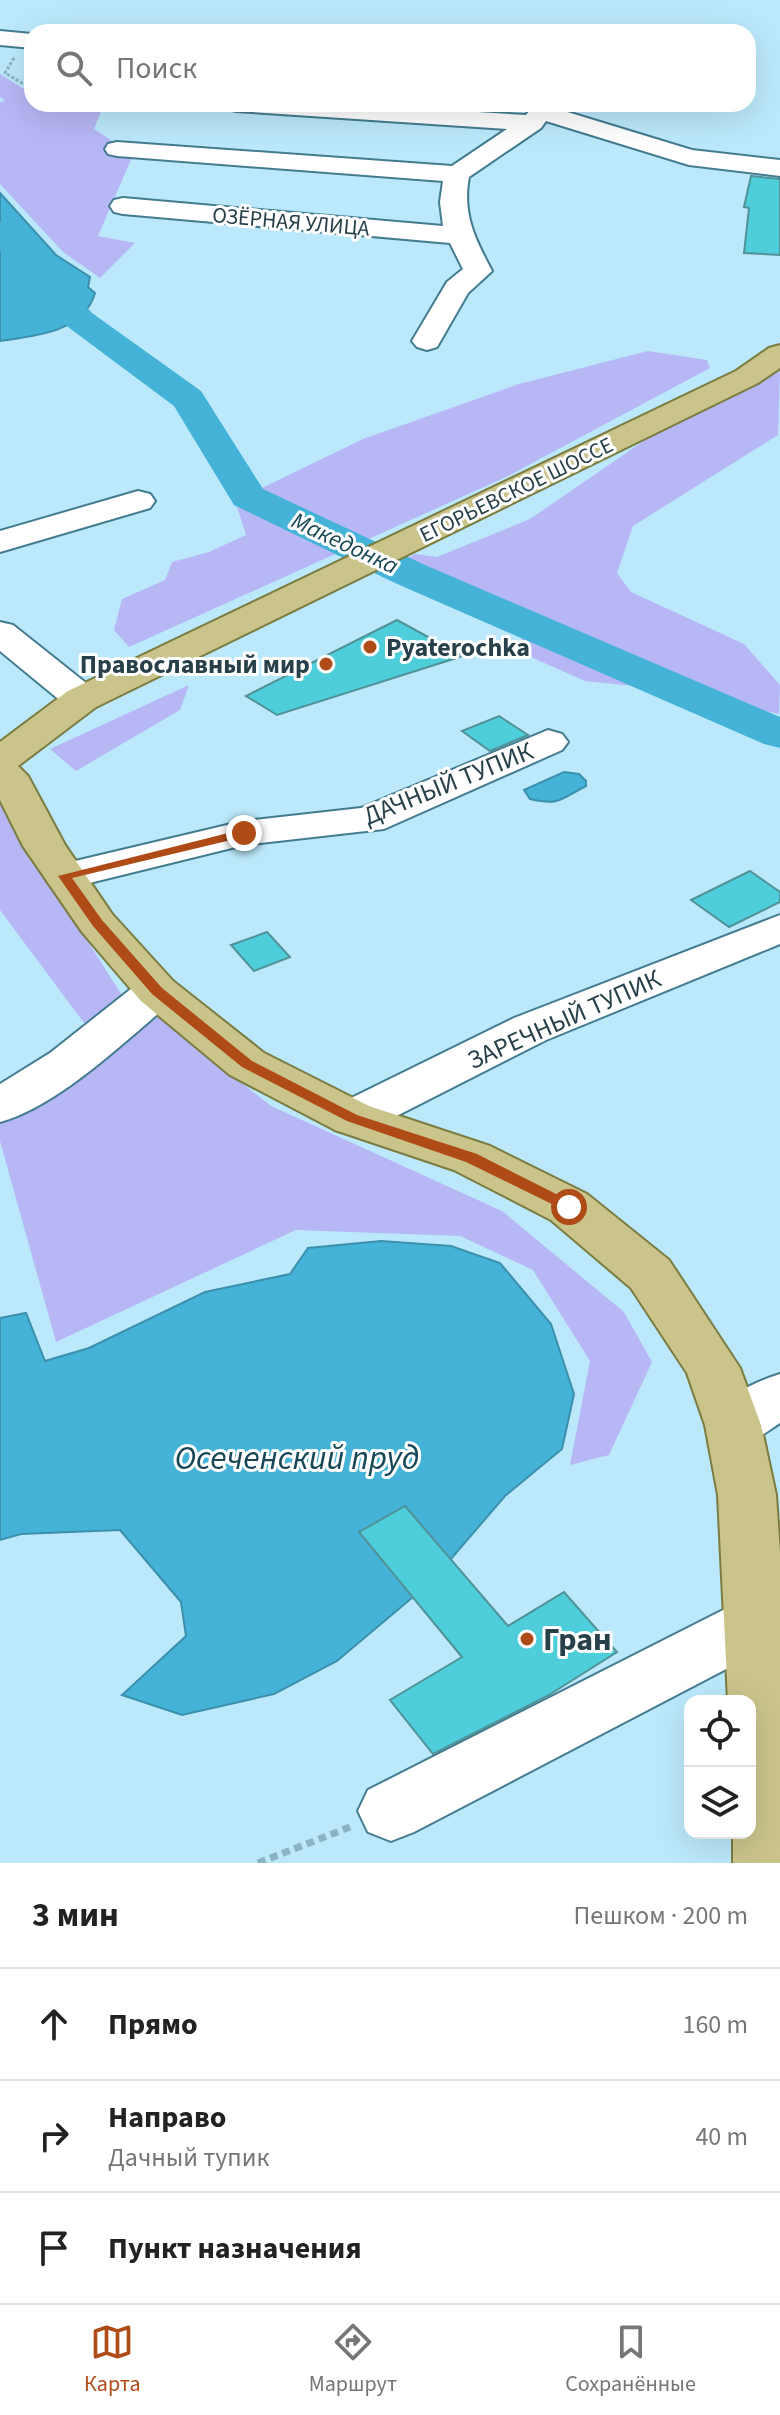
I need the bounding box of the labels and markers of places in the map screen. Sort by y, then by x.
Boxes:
place label: Pyaterochka [386,629,530,666]
marker: Pyaterochka [361,638,379,656]
place label: Православный мир [80,646,310,683]
marker: Православный мир [317,655,335,673]
place label: Гран [543,1617,612,1663]
marker: Гран [518,1630,536,1648]

